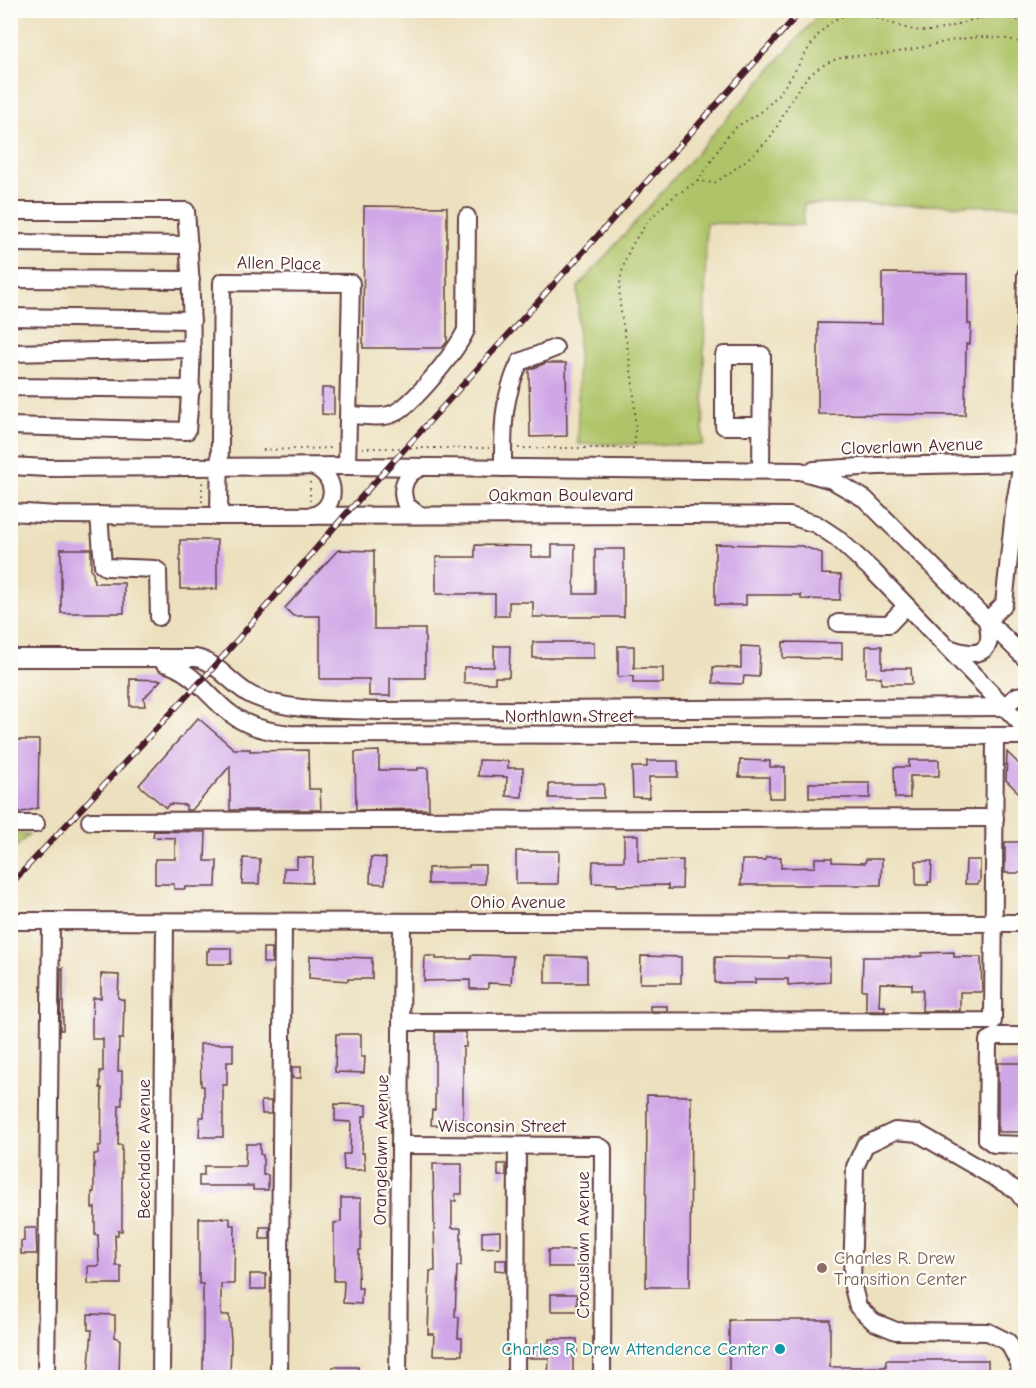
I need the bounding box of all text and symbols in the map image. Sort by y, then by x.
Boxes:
street label: Allen Place [237,252,321,275]
street label: Cloverlawn Avenue [840,434,984,459]
street label: Oakman Boulevard [488,485,634,506]
street label: Northlawn Street [505,706,634,727]
street label: Ohio Avenue [470,892,566,913]
street label: Orangelawn Avenue [370,1074,393,1226]
street label: Beechdale Avenue [134,1079,155,1219]
street label: Wisconsin Street [438,1116,567,1137]
street label: Crocuslawn Avenue [573,1171,594,1319]
place label: Charles R. Drew Transition Center [834,1248,967,1290]
marker: Charles R. Drew Transition Center [815,1261,829,1275]
place label: Charles R Drew Attendence Center [502,1339,769,1360]
marker: Charles R Drew Attendence Center [773,1342,787,1356]

